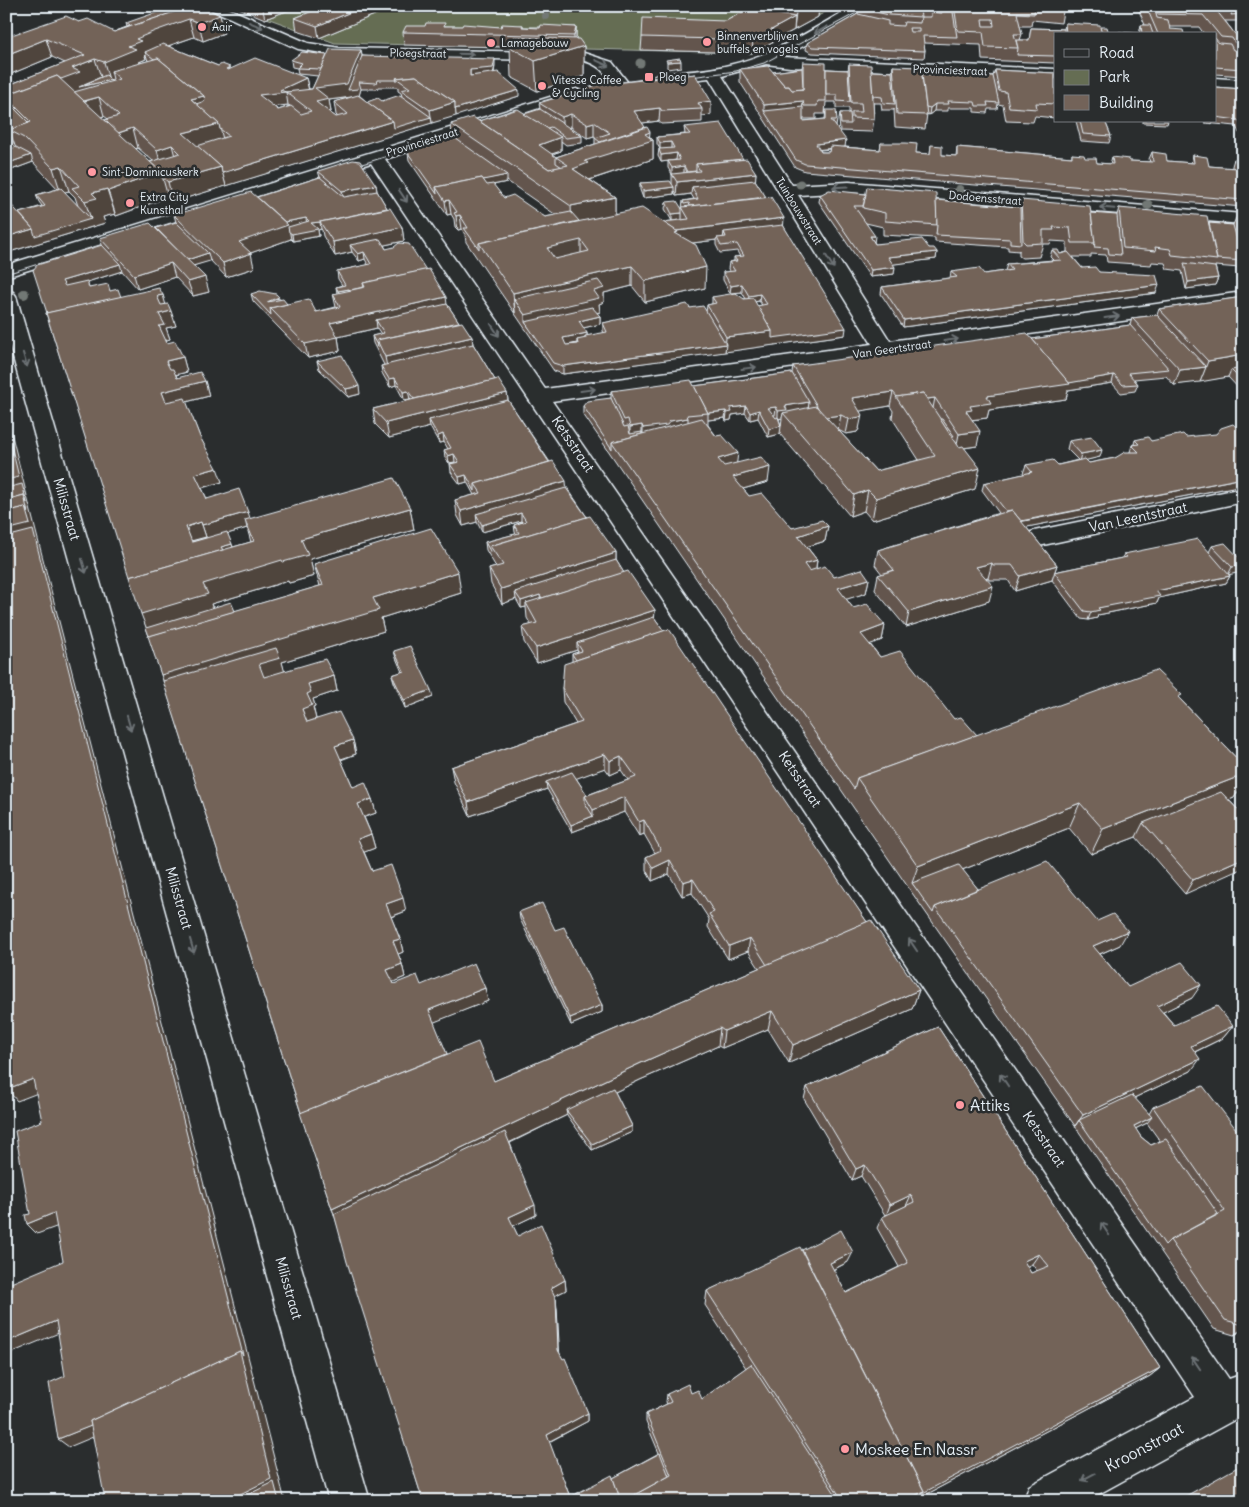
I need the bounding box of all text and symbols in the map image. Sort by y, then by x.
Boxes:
place label: Aair [212,20,233,34]
marker: Aair [196,21,208,33]
one-way arrow [248,21,263,31]
one-way arrow [814,26,829,35]
place label: Binnenverblijven buffels en vogels [717,29,798,56]
legend [1054,32,1216,122]
place label: Lamagebouw [501,36,569,50]
marker: Binnenverblijven buffels en vogels [701,36,713,48]
marker: Lamagebouw [485,37,497,49]
text: Road [1099,43,1134,62]
street label: Ploegstraat [390,46,447,60]
one-way arrow [458,49,474,59]
one-way arrow [594,59,609,68]
street label: Provinciestraat [912,62,988,78]
text: Park [1099,67,1130,86]
place label: Ploeg [659,70,686,84]
marker: Ploeg [643,71,655,83]
place label: Vitesse Coffee & Cycling [552,73,622,100]
marker: Vitesse Coffee & Cycling [536,80,548,92]
text: Building [1099,93,1154,112]
street label: Provinciestraat [384,124,460,160]
place label: Sint-Dominicuskerk [102,165,199,179]
marker: Sint-Dominicuskerk [86,166,98,178]
street label: Tuinbouwstraat [773,175,825,248]
one-way arrow [833,183,849,192]
street label: Dodoensstraat [948,188,1022,208]
one-way arrow [398,189,408,203]
place label: Extra City Kunsthal [140,190,188,217]
marker: Extra City Kunsthal [124,197,136,209]
one-way arrow [1099,203,1115,213]
one-way arrow [826,254,836,268]
one-way arrow [1104,311,1120,321]
one-way arrow [490,323,500,337]
one-way arrow [943,335,959,345]
street label: Van Geertstraat [852,337,932,361]
one-way arrow [20,351,30,367]
one-way arrow [741,363,757,373]
one-way arrow [580,385,596,395]
street label: Ketsstraat [548,412,599,476]
street label: Milisstraat [49,476,85,543]
street label: Van Leentstraat [1087,498,1189,536]
one-way arrow [79,558,89,574]
one-way arrow [124,714,134,730]
street label: Ketsstraat [775,747,826,811]
street label: Milisstraat [161,865,197,932]
one-way arrow [188,938,198,954]
one-way arrow [907,939,917,953]
one-way arrow [999,1073,1009,1087]
place label: Attiks [970,1095,1010,1115]
marker: Attiks [954,1099,966,1111]
street label: Ketsstraat [1019,1107,1070,1171]
one-way arrow [1100,1222,1110,1236]
street label: Milisstraat [271,1255,307,1322]
one-way arrow [1191,1357,1201,1371]
street label: Kroonstraat [1101,1418,1187,1476]
place label: Moskee En Nassr [855,1439,977,1459]
marker: Moskee En Nassr [839,1443,851,1455]
one-way arrow [1081,1472,1096,1482]

